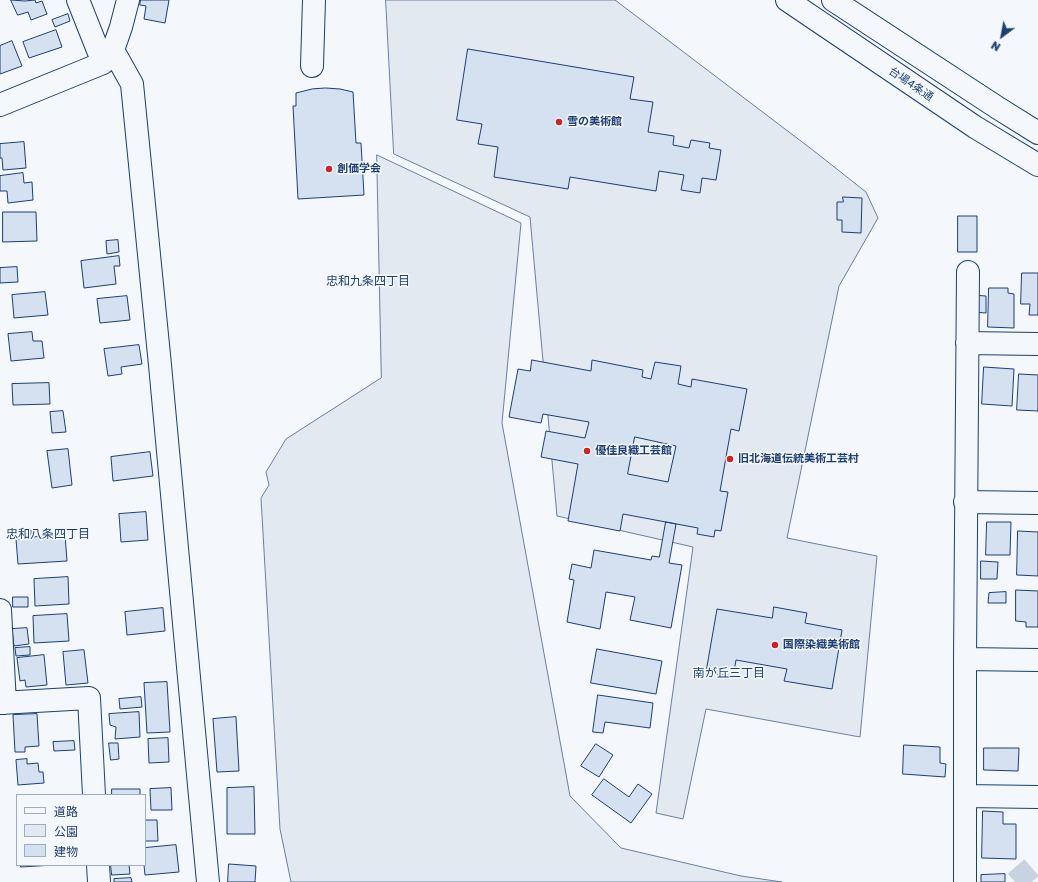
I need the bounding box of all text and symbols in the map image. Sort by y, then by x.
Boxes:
north arrow [982,16,1022,56]
text: N [988,39,1002,54]
street label: 台場4条通 [886,64,936,104]
place label: 雪の美術館 [567,115,622,129]
marker: 雪の美術館 [554,117,564,127]
place label: 創価学会 [337,162,381,176]
marker: 創価学会 [324,164,334,174]
district label: 忠和九条四丁目 [326,274,410,288]
place label: 優佳良織工芸館 [595,444,672,458]
marker: 優佳良織工芸館 [582,446,592,456]
place label: 旧北海道伝統美術工芸村 [738,452,859,466]
marker: 旧北海道伝統美術工芸村 [725,454,735,464]
district label: 忠和八条四丁目 [6,527,90,541]
place label: 国際染織美術館 [783,638,860,652]
marker: 国際染織美術館 [770,640,780,650]
district label: 南が丘三丁目 [693,666,765,680]
legend [16,794,146,866]
text: 道路 [54,804,78,819]
text: 公園 [54,824,78,839]
text: 建物 [54,844,78,859]

